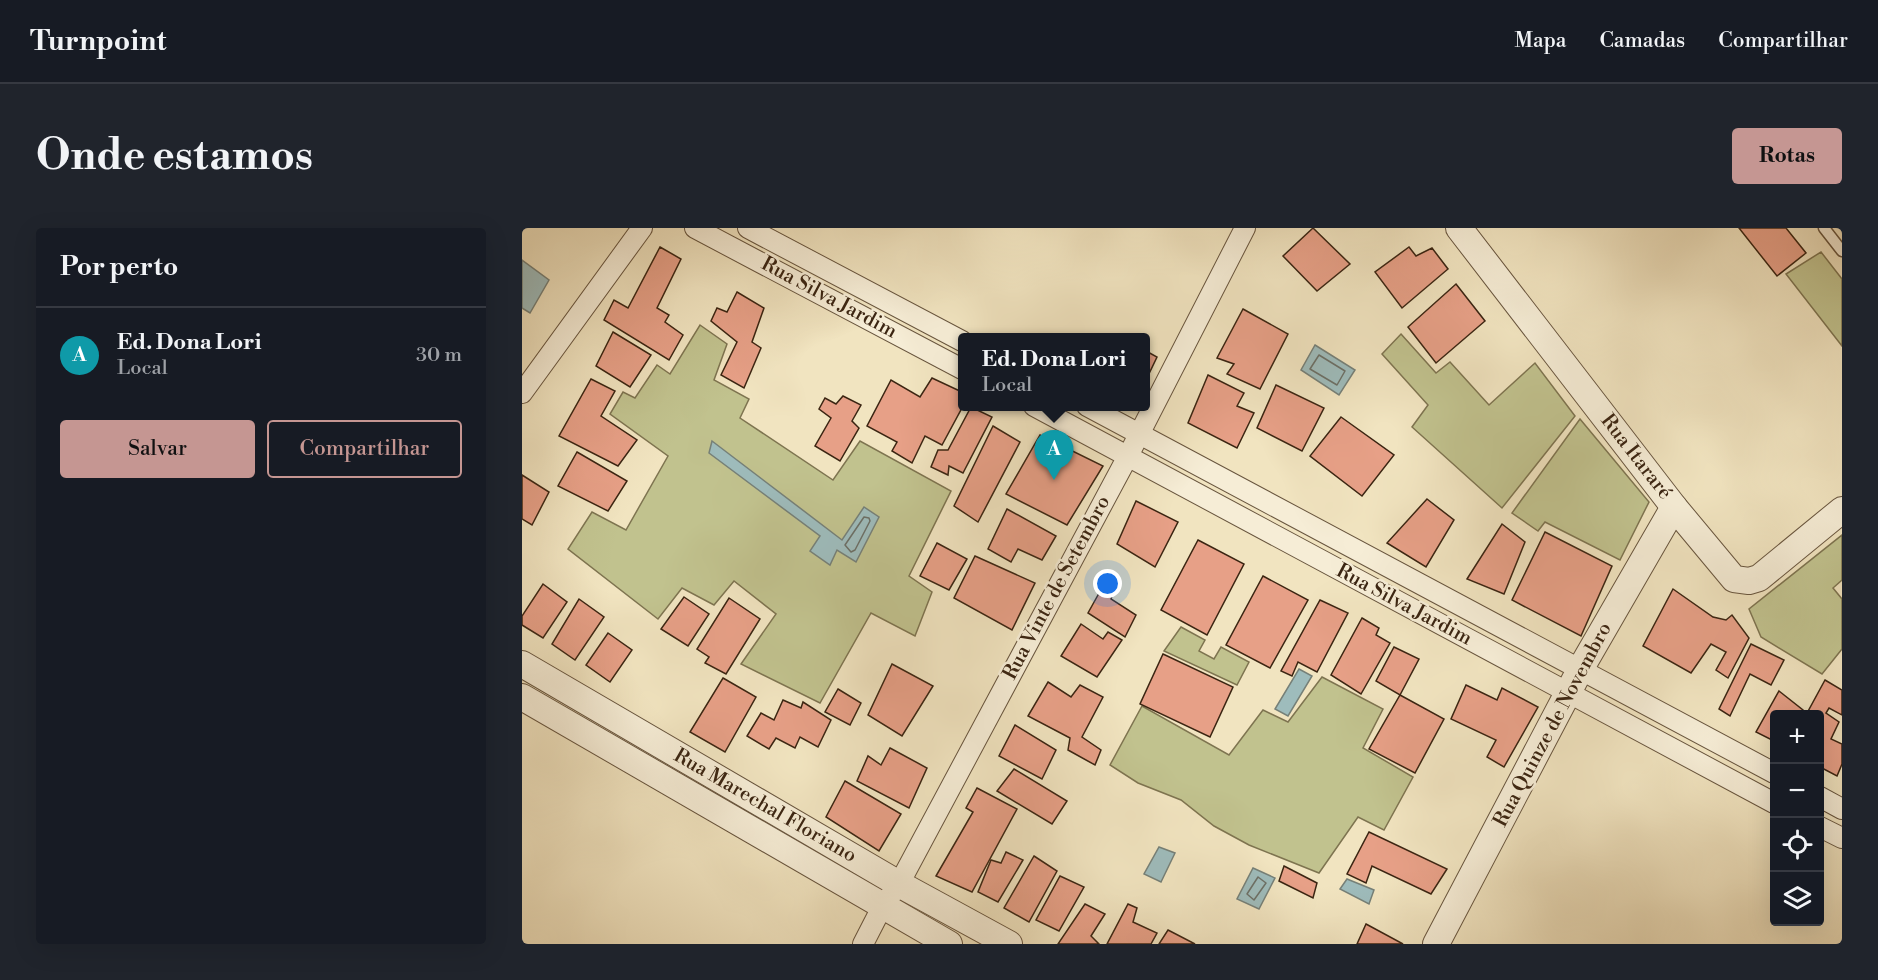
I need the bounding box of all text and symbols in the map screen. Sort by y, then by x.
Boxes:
text: Turnpoint [30,24,166,59]
text: Mapa [1514,28,1566,54]
text: Camadas [1599,28,1685,54]
text: Compartilhar [1718,28,1848,54]
button: Rotas [1732,128,1842,184]
text: Onde estamos [36,130,313,183]
text: Por perto [60,251,178,283]
street label: Rua Silva Jardim [757,252,902,345]
text: Ed. Dona Lori [117,329,262,356]
popup [958,333,1150,411]
text: A [72,343,87,368]
text: 30 m [416,343,462,368]
text: Ed. Dona Lori [982,346,1126,373]
text: Local [117,356,168,381]
text: Local [982,373,1032,398]
street label: Rua Itararé [1595,409,1677,505]
button: Salvar [60,420,255,478]
button: Compartilhar [267,420,462,478]
pin: A [1034,430,1074,480]
street label: Rua Vinte de Setembro [998,492,1116,684]
street label: Rua Silva Jardim [1332,559,1477,652]
your location [1093,569,1122,598]
street label: Rua Quinze de Novembro [1488,618,1618,832]
map controls [1770,710,1824,926]
button: + [1770,710,1824,764]
street label: Rua Marechal Floriano [669,743,861,869]
button: − [1770,764,1824,818]
button: locate [1770,818,1824,872]
button: layers [1770,872,1824,926]

